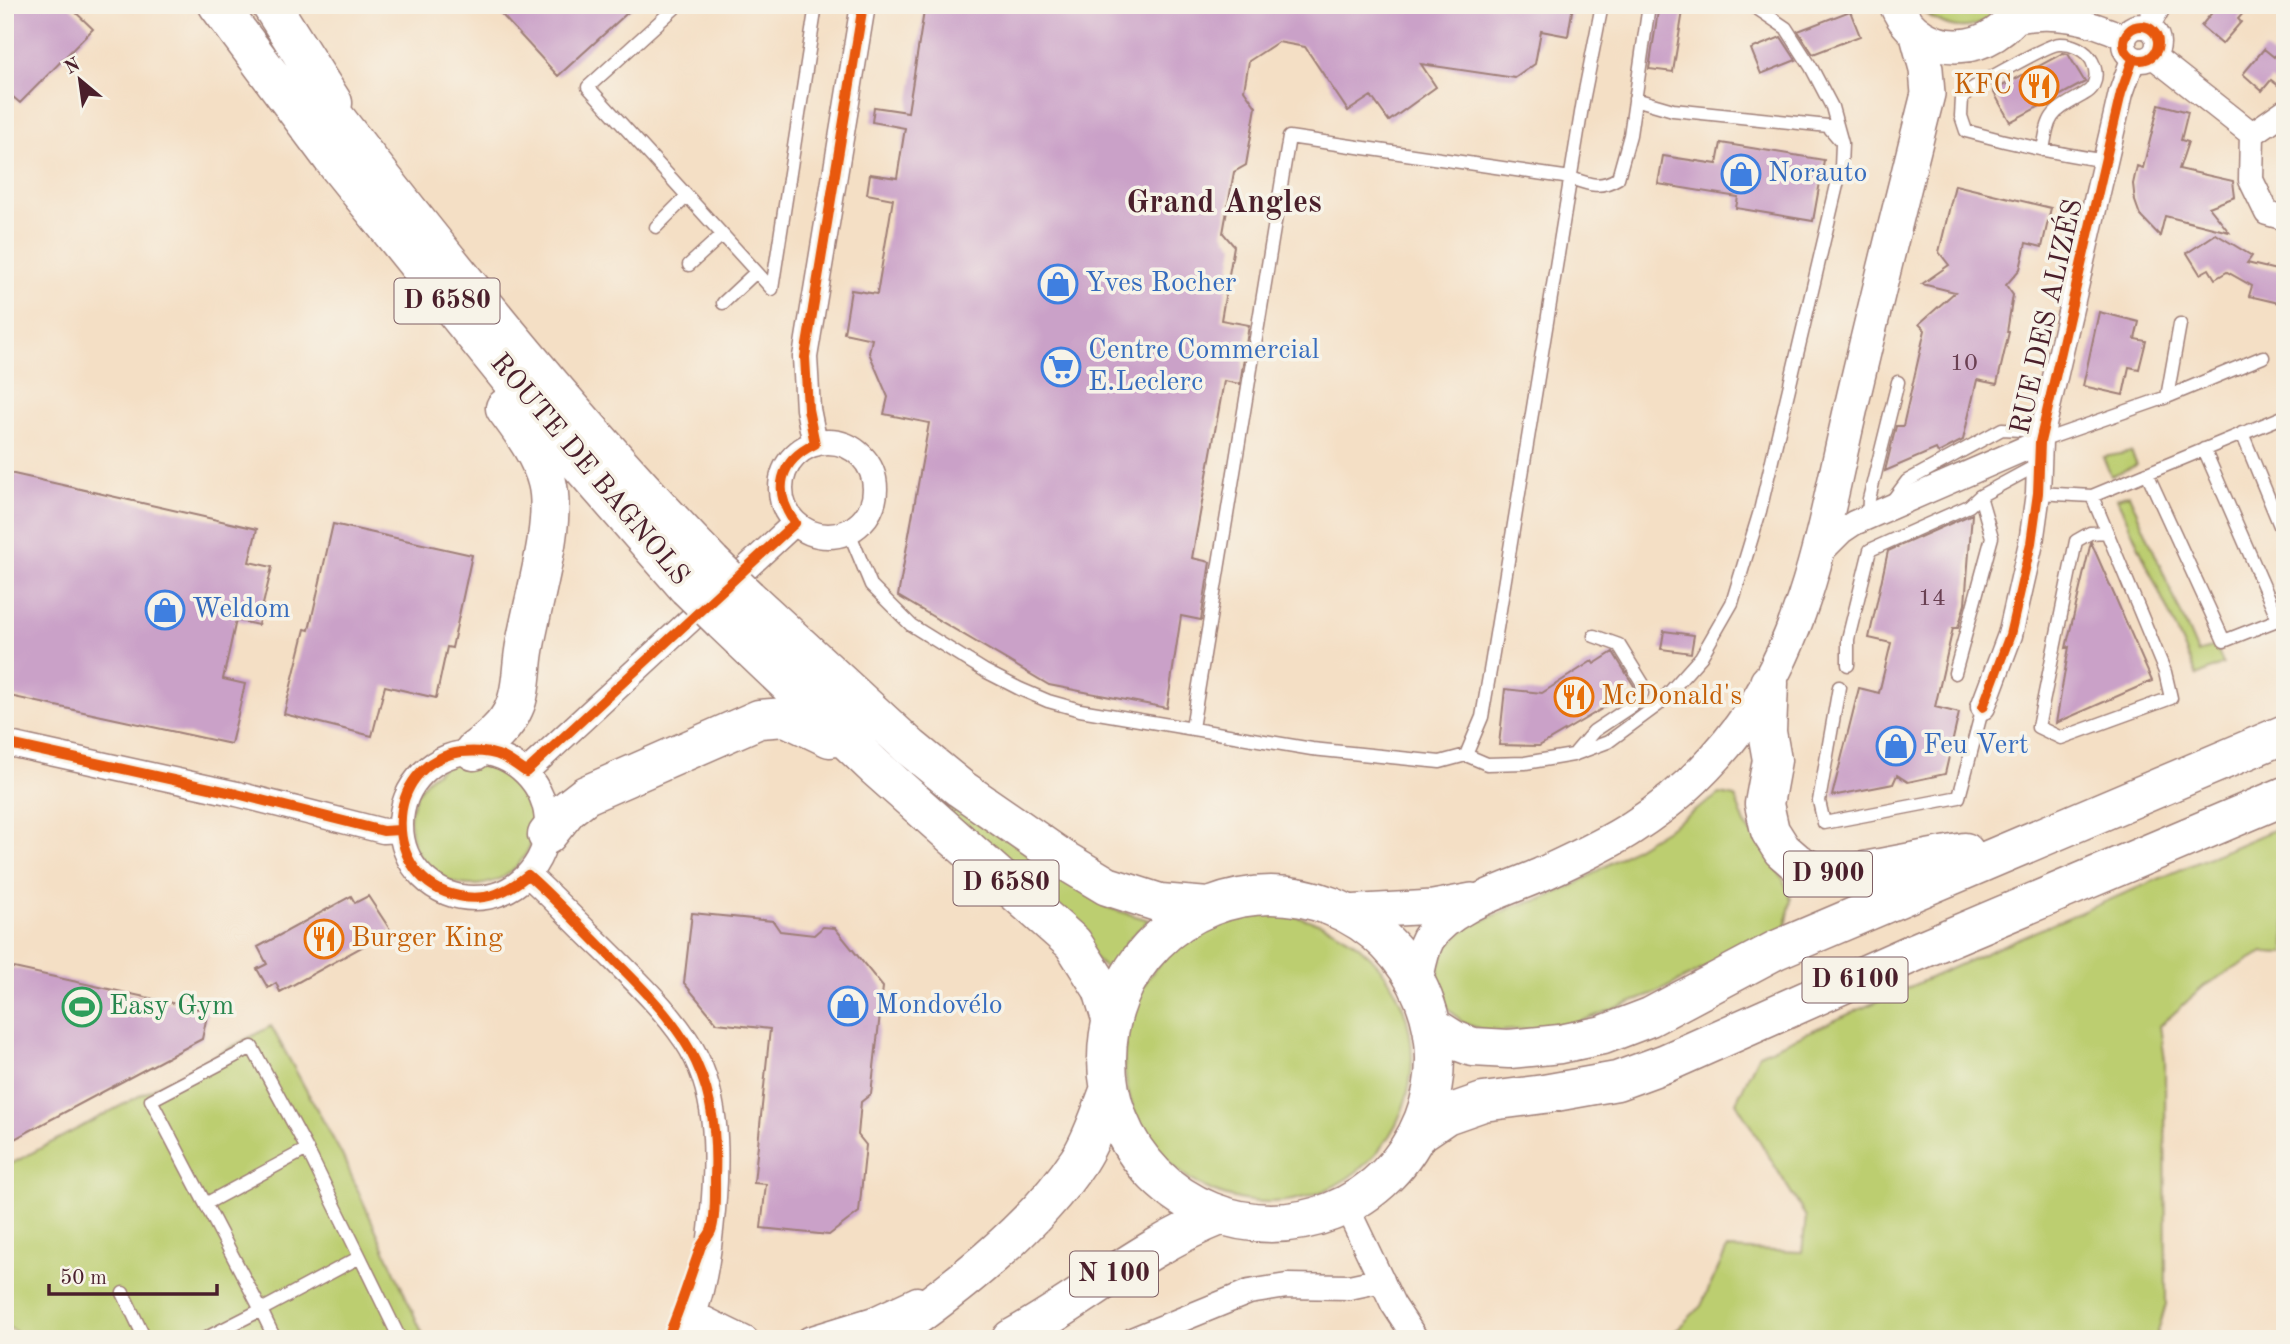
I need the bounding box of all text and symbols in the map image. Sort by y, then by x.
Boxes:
north arrow [46,46,116,116]
text: N [62,55,84,79]
restaurant icon: KFC [2018,65,2060,107]
place label: KFC [1953,72,2012,100]
shop icon: Norauto [1720,153,1762,195]
place label: Norauto [1768,160,1867,188]
district label: Grand Angles [1126,188,1322,220]
street label: RUE DES ALIZÉS [2002,196,2089,437]
shop icon: Yves Rocher [1037,263,1079,305]
place label: Yves Rocher [1085,270,1237,298]
road number: D 6580 [394,278,500,324]
place label: Centre Commercial E.Leclerc [1088,337,1319,397]
supermarket icon: Centre Commercial E.Leclerc [1040,346,1082,388]
street label: ROUTE DE BAGNOLS [484,349,694,591]
house number: 10 [1950,352,1978,376]
house number: 14 [1918,587,1946,611]
shop icon: Weldom [144,589,186,631]
place label: Weldom [192,596,290,624]
restaurant icon: McDonald's [1553,676,1595,718]
place label: McDonald's [1601,683,1742,711]
shop icon: Feu Vert [1875,725,1917,767]
place label: Feu Vert [1923,732,2029,760]
road number: D 900 [1784,852,1872,897]
road number: D 6580 [954,860,1058,906]
restaurant icon: Burger King [303,918,345,960]
place label: Burger King [351,925,503,953]
road number: D 6100 [1802,958,1908,1002]
shop icon: Mondovélo [827,985,869,1027]
sports icon: Easy Gym [61,986,103,1028]
place label: Mondovélo [875,992,1003,1020]
place label: Easy Gym [109,993,234,1021]
road number: N 100 [1070,1252,1158,1296]
scale bar [49,1253,217,1297]
text: 50 m [60,1268,107,1289]

